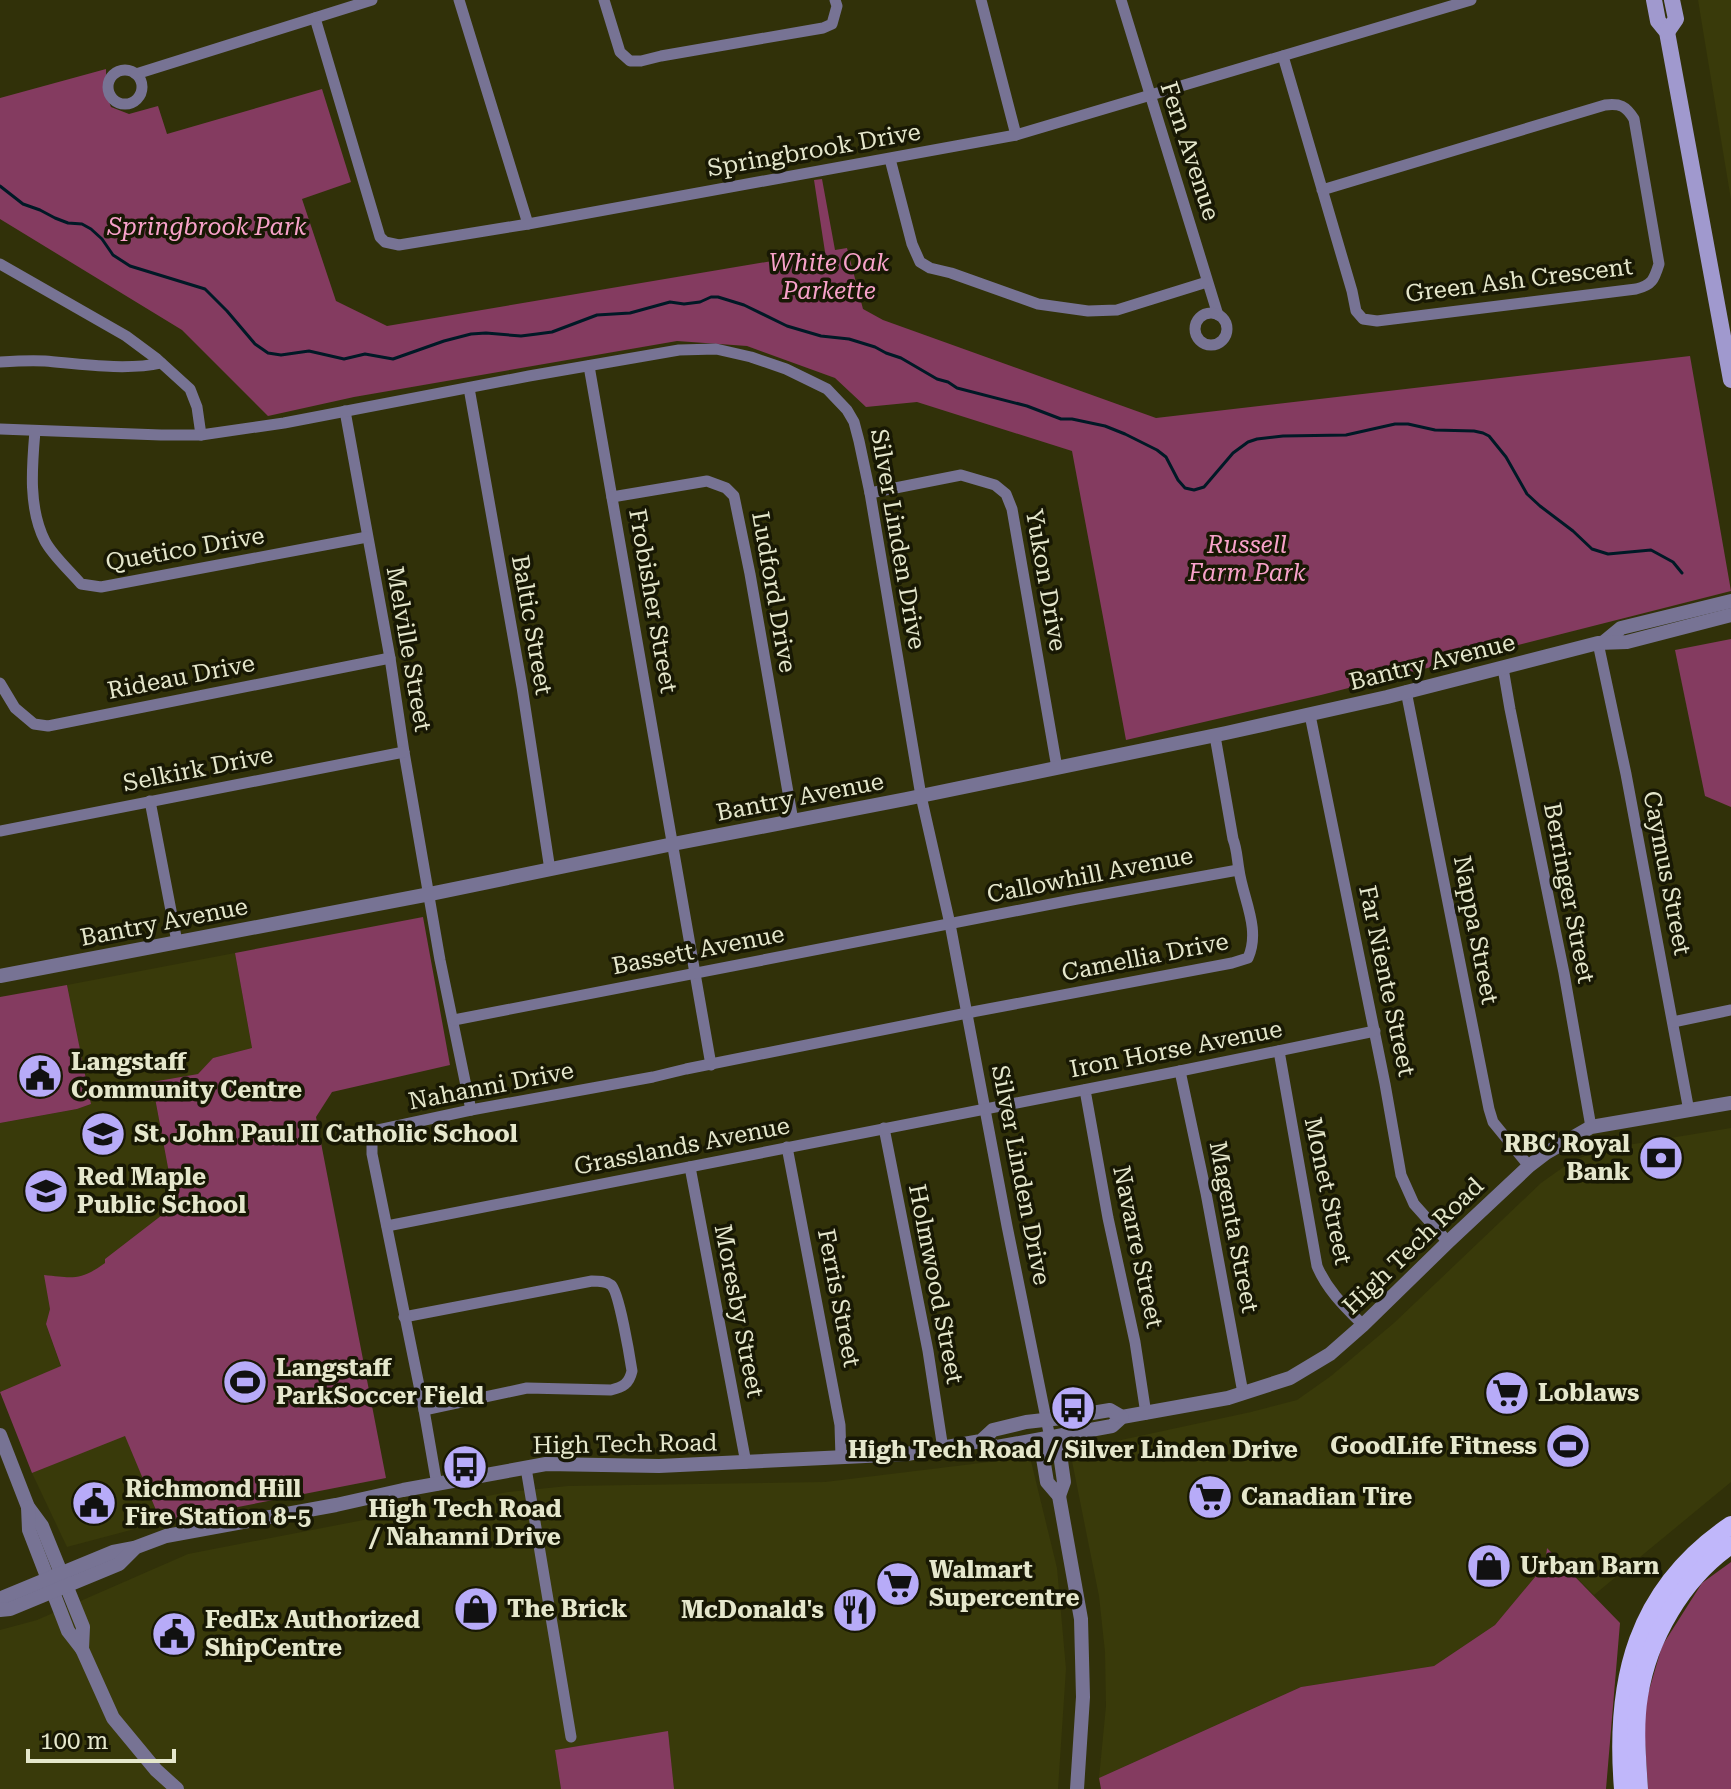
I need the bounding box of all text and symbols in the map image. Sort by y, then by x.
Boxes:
street label: Fern Avenue [1154,78,1226,224]
street label: Springbrook Drive [705,117,923,183]
park label: Springbrook Park [106,213,307,241]
park label: White Oak Parkette [769,249,889,305]
street label: Green Ash Crescent [1404,252,1634,308]
street label: Silver Linden Drive [865,427,931,651]
street label: Frobisher Street [623,507,683,695]
street label: Yukon Drive [1020,507,1072,653]
street label: Ludford Drive [746,509,802,675]
street label: Quetico Drive [103,521,267,577]
park label: Russell Farm Park [1187,531,1306,587]
street label: Baltic Street [506,553,558,697]
street label: Melville Street [381,564,437,734]
street label: Bantry Avenue [1346,628,1518,696]
street label: Rideau Drive [105,649,257,705]
street label: Selkirk Drive [121,741,275,797]
street label: Bantry Avenue [714,767,886,827]
street label: Caymus Street [1637,788,1697,958]
street label: Berringer Street [1538,800,1600,986]
street label: Callowhill Avenue [985,841,1195,909]
street label: Nappa Street [1448,853,1504,1007]
street label: Far Niente Street [1353,883,1421,1079]
street label: Bantry Avenue [78,892,250,952]
street label: Bassett Avenue [609,920,787,980]
street label: Camellia Drive [1059,927,1231,987]
street label: Iron Horse Avenue [1067,1015,1285,1083]
place label: Langstaff Community Centre [71,1048,302,1104]
public building icon: Langstaff Community Centre [16,1052,64,1100]
street label: Nahanni Drive [406,1056,576,1116]
street label: Silver Linden Drive [986,1063,1056,1287]
school or university icon: St. John Paul II Catholic School [79,1110,127,1158]
street label: Grasslands Avenue [572,1111,792,1181]
street label: Monet Street [1299,1115,1357,1267]
place label: St. John Paul II Catholic School [134,1120,518,1148]
place label: RBC Royal Bank [1504,1130,1630,1186]
bank icon: RBC Royal Bank [1637,1134,1685,1182]
street label: Magenta Street [1204,1139,1264,1315]
place label: Red Maple Public School [77,1163,246,1219]
street label: Navarre Street [1107,1163,1169,1331]
school or university icon: Red Maple Public School [22,1167,70,1215]
street label: High Tech Road [1337,1172,1489,1320]
street label: Holmwood Street [903,1182,969,1386]
street label: Moresby Street [708,1222,770,1400]
street label: Ferris Street [812,1226,866,1370]
place label: Langstaff ParkSoccer Field [276,1354,484,1410]
sports icon: Langstaff ParkSoccer Field [221,1358,269,1406]
supermarket icon: Loblaws [1483,1369,1531,1417]
place label: Loblaws [1538,1379,1639,1407]
bus stop icon: High Tech Road / Silver Linden Drive [1049,1384,1097,1432]
sports icon: GoodLife Fitness [1544,1422,1592,1470]
street label: High Tech Road [532,1428,718,1460]
place label: GoodLife Fitness [1330,1432,1537,1460]
place label: High Tech Road / Silver Linden Drive [848,1436,1298,1464]
bus stop icon: High Tech Road / Nahanni Drive [441,1443,489,1491]
supermarket icon: Canadian Tire [1186,1473,1234,1521]
place label: Richmond Hill Fire Station 8-5 [125,1475,311,1531]
public building icon: Richmond Hill Fire Station 8-5 [70,1479,118,1527]
place label: Canadian Tire [1241,1483,1412,1511]
place label: High Tech Road / Nahanni Drive [368,1495,562,1551]
shop icon: Urban Barn [1465,1542,1513,1590]
place label: Urban Barn [1520,1552,1659,1580]
place label: Walmart Supercentre [929,1556,1080,1612]
supermarket icon: Walmart Supercentre [874,1560,922,1608]
shop icon: The Brick [452,1585,500,1633]
restaurant icon: McDonald's [831,1586,879,1634]
place label: The Brick [507,1595,628,1623]
place label: McDonald's [681,1596,824,1624]
place label: FedEx Authorized ShipCentre [205,1606,420,1662]
public building icon: FedEx Authorized ShipCentre [150,1610,198,1658]
scale bar [28,1713,174,1763]
text: 100 m [40,1727,108,1755]

